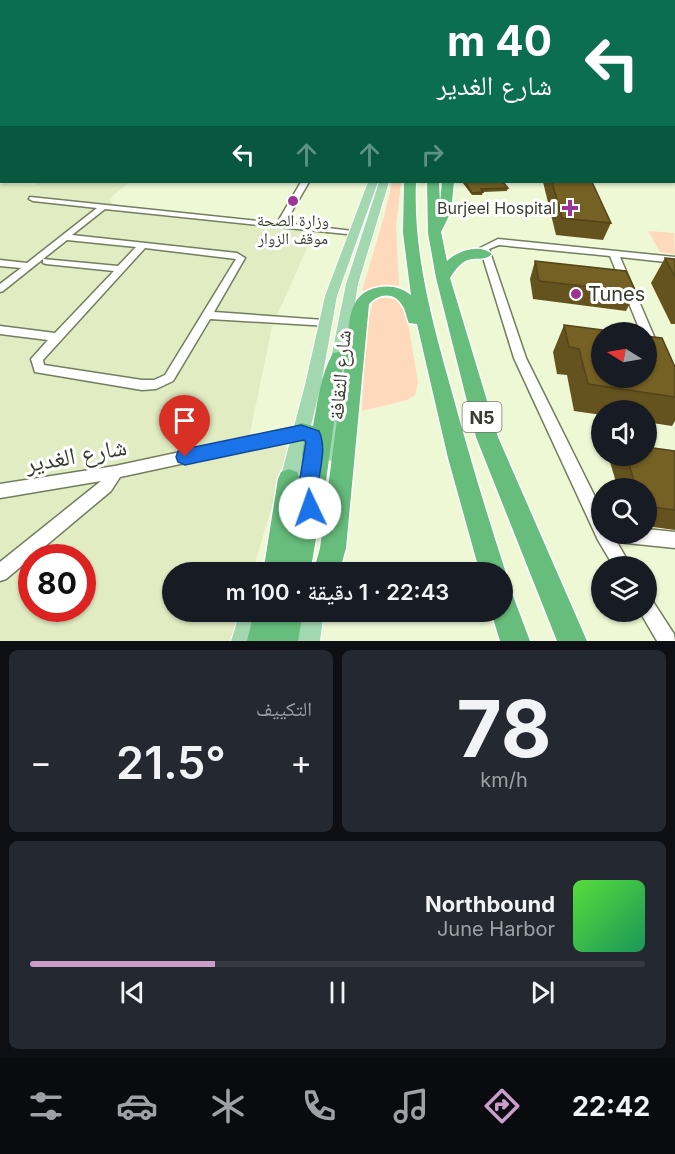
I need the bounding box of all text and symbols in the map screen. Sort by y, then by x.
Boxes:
text: 40 m [447,15,552,66]
icon: left [573,24,651,102]
text: شارع الغدير [437,69,552,102]
icon: left [227,138,260,171]
icon: ahead [290,138,323,171]
icon: ahead [353,138,386,171]
icon: right [416,138,449,171]
marker: وزارة الصحة موقف الزوار [286,194,300,208]
place label: Burjeel Hospital [437,198,556,218]
marker: Burjeel Hospital [561,199,579,217]
place label: وزارة الصحة موقف الزوار [257,210,329,248]
place label: Tunes [588,282,645,306]
marker: Tunes [569,287,583,301]
north arrow [591,322,657,388]
map controls [591,322,657,622]
street label: شارع الثقافة [324,329,357,421]
pin [159,395,210,457]
button: sound [591,400,657,466]
road number: N5 [462,402,502,432]
icon: arrive [168,404,201,437]
street label: شارع الغدير [22,432,129,479]
position arrow [278,476,342,540]
button: search [591,478,657,544]
speed limit sign: 80 [18,544,96,622]
button: layers [591,556,657,622]
text: 22:43 · 1 دقيقة · 100 m [226,579,449,605]
text: 78 [456,681,552,776]
text: التكييف [256,697,312,721]
text: 21.5° [116,735,226,790]
text: − [30,742,52,782]
text: + [290,742,312,782]
text: km/h [480,768,528,792]
text: Northbound [425,891,555,917]
text: June Harbor [437,917,555,941]
icon: previous [116,976,149,1009]
icon: pause [321,976,354,1009]
icon: next [526,976,559,1009]
icon: filters [25,1085,67,1127]
icon: car [116,1085,158,1127]
icon: climate [207,1085,249,1127]
icon: phone [298,1085,340,1127]
icon: music [390,1085,432,1127]
icon: directions [481,1085,523,1127]
text: 22:42 [572,1090,650,1123]

